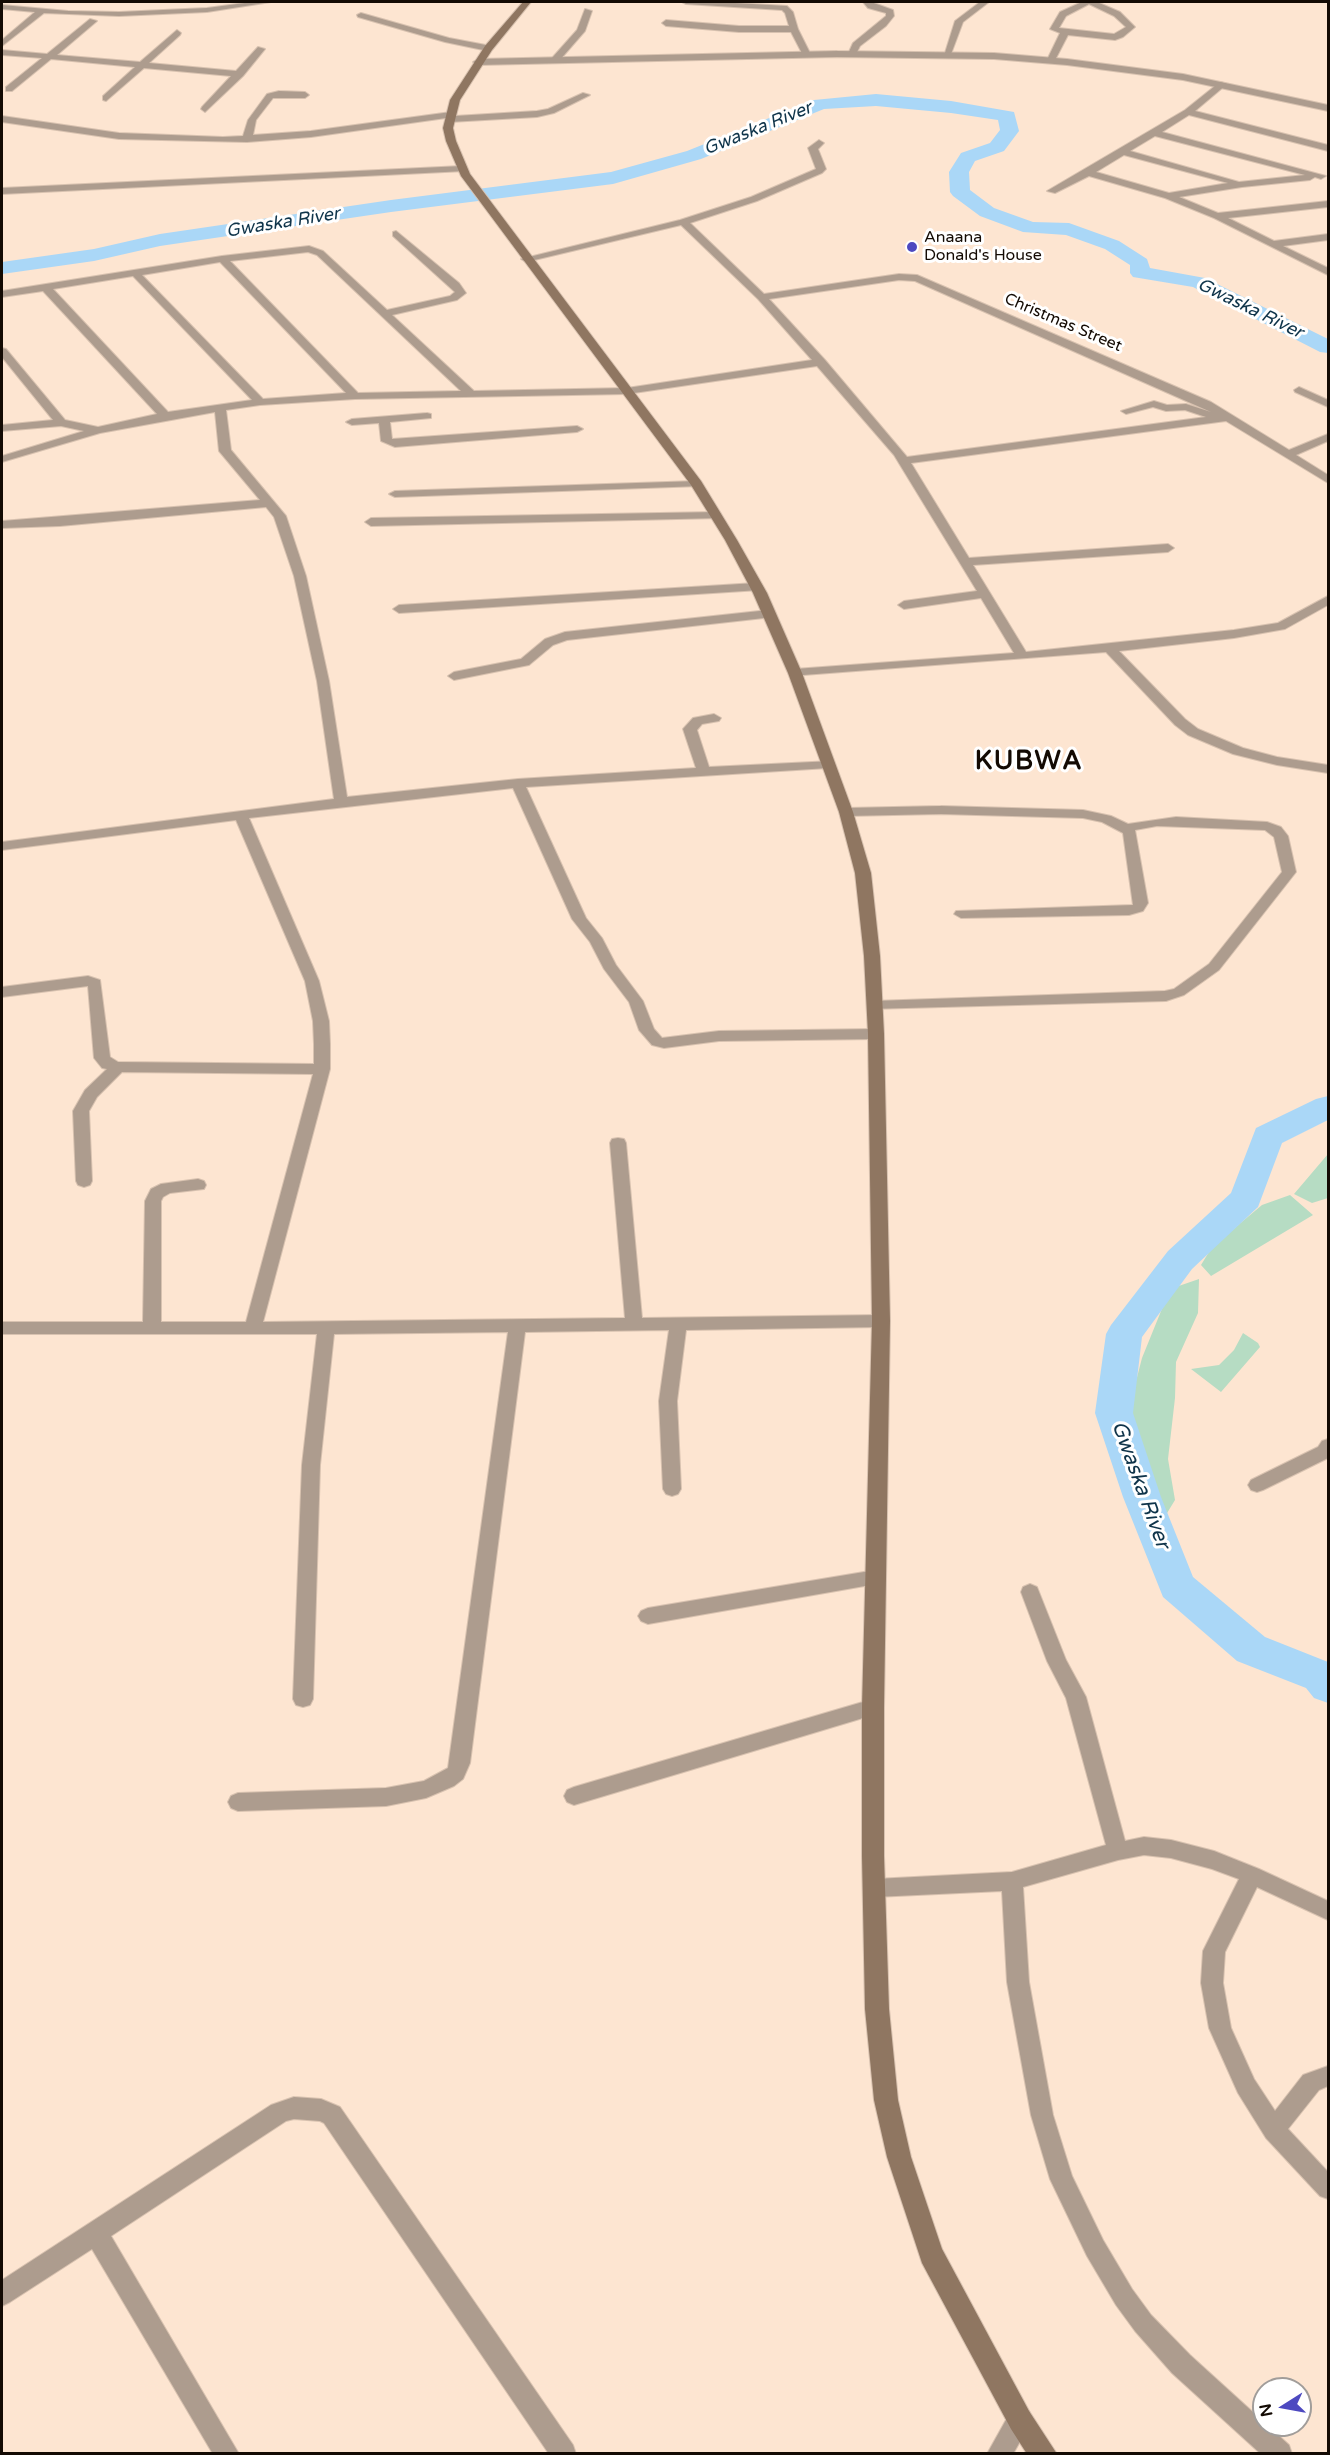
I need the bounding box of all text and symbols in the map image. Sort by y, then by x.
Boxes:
water label: Gwaska River [701,97,815,161]
water label: Gwaska River [225,203,341,243]
place label: Anaana Donald's House [924,228,1042,266]
marker: Anaana Donald's House [905,240,919,254]
water label: Gwaska River [1194,274,1306,344]
street label: Christmas Street [1001,290,1125,356]
district label: KUBWA [975,746,1083,778]
water label: Gwaska River [1105,1418,1175,1552]
north arrow [1252,2377,1312,2437]
text: N [1255,2402,1277,2418]

